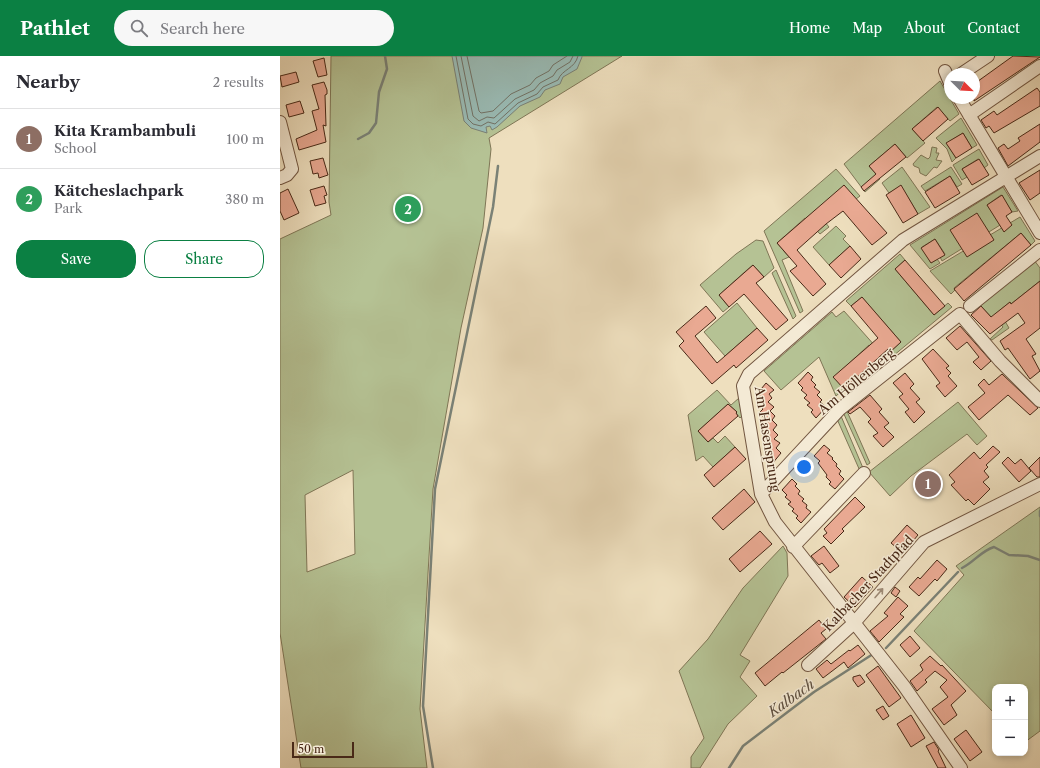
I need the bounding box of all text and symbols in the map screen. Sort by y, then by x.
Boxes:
search box [114,10,394,46]
text: Pathlet [20,17,90,40]
icon: search [128,17,150,39]
text: Search here [160,19,245,38]
text: Home [789,19,830,37]
text: Map [852,19,882,37]
text: About [904,19,945,37]
text: Contact [967,19,1020,37]
north arrow [944,68,980,104]
text: Nearby [16,72,80,92]
text: 2 results [213,74,264,90]
text: Kita Krambambuli [54,121,196,140]
text: 1 [26,131,32,147]
text: 100 m [226,131,264,147]
text: School [54,140,97,156]
text: Kätcheslachpark [54,181,184,200]
text: 2 [25,191,33,207]
text: 380 m [225,191,264,207]
pin: 2 [395,194,421,224]
text: Park [54,200,82,216]
button: Save [16,240,136,278]
button: Share [144,240,264,278]
street label: Am Höllenberg [814,344,897,418]
street label: Am Hasensprung [752,384,784,493]
your location [794,457,814,477]
pin: 1 [915,469,941,499]
street label: Kalbacher Stadtpfad [819,532,917,634]
one-way arrow [875,588,884,599]
water label: Kalbach [763,675,818,721]
map controls [992,684,1028,756]
button: + [992,684,1028,720]
button: − [992,720,1028,756]
scale bar [292,740,354,759]
text: 50 m [298,742,324,756]

